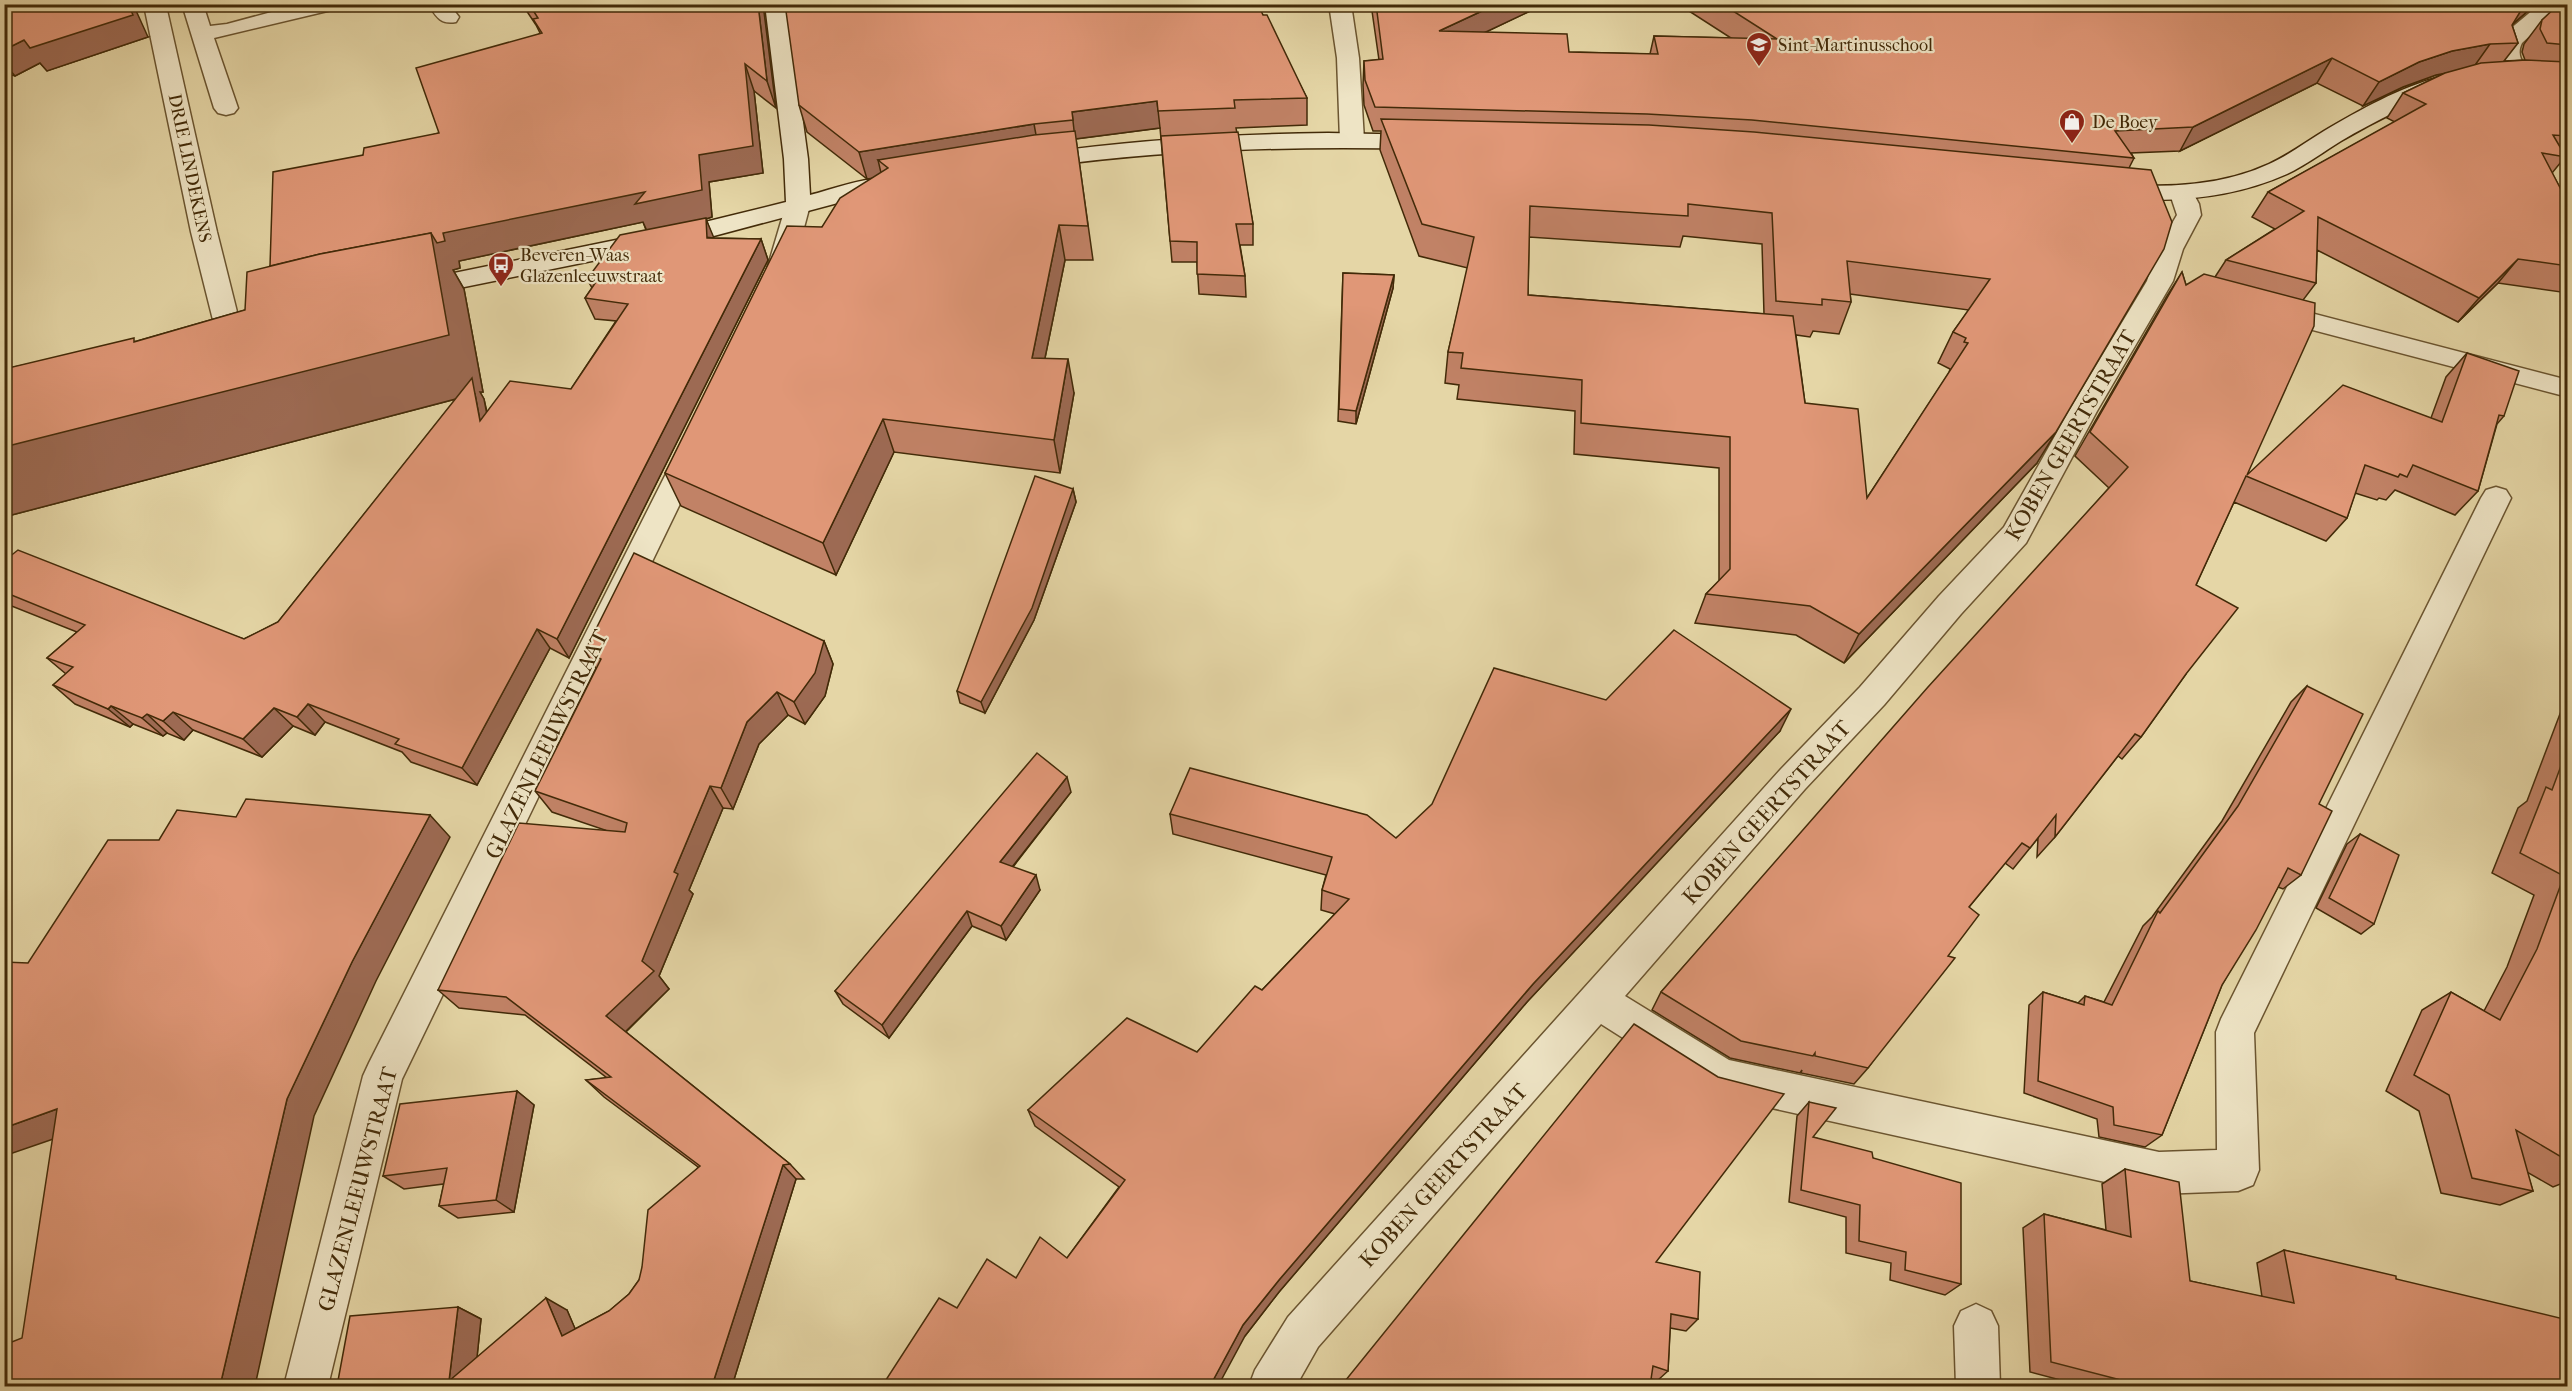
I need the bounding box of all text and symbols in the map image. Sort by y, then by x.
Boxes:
school or university icon: Sint-Martinusschool [1744,30,1774,68]
place label: Sint-Martinusschool [1778,35,1933,56]
street label: DRIE LINDEKENS [164,92,216,244]
shop icon: De Boey [2057,107,2087,145]
place label: De Boey [2092,112,2159,133]
place label: Beveren-Waas Glazenleeuwstraat [520,245,664,287]
bus stop icon: Beveren-Waas Glazenleeuwstraat [486,250,516,288]
street label: KOBEN GEERTSTRAAT [2000,325,2142,545]
street label: GLAZENLEEUWSTRAAT [480,624,614,863]
street label: KOBEN GEERTSTRAAT [1677,714,1857,910]
street label: GLAZENLEEUWSTRAAT [313,1063,403,1314]
street label: KOBEN GEERTSTRAAT [1354,1077,1534,1273]

